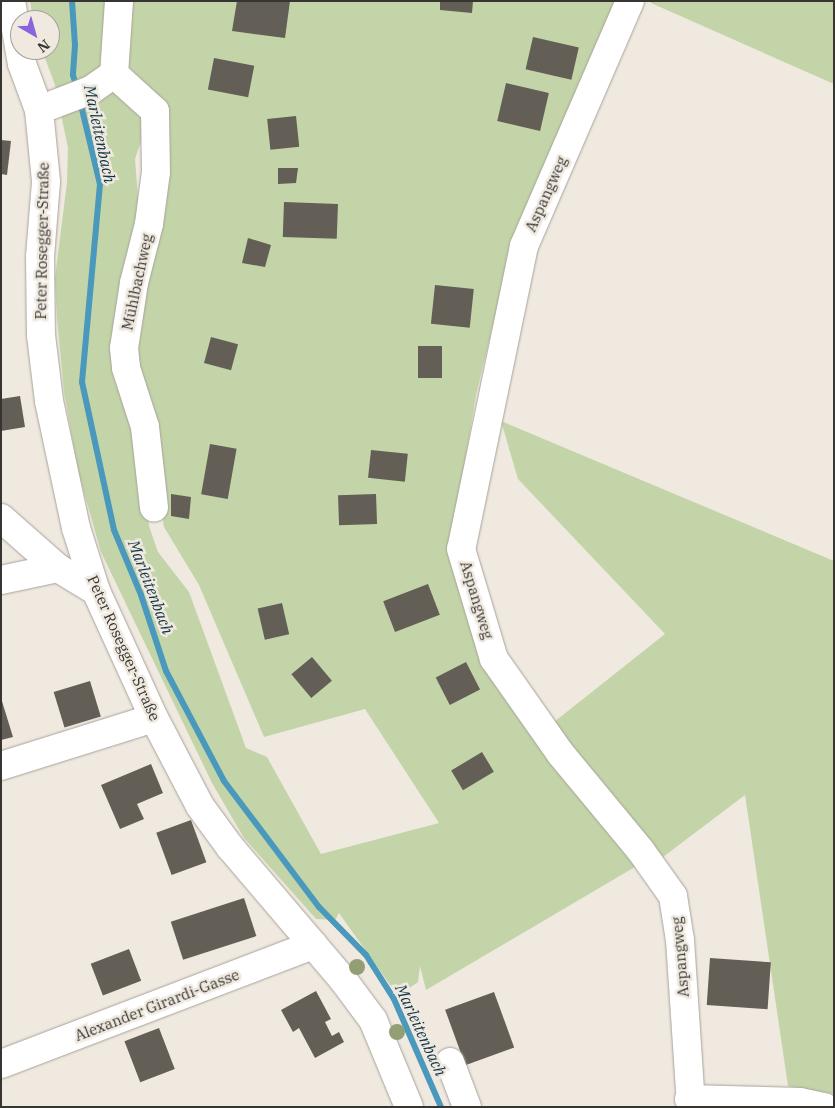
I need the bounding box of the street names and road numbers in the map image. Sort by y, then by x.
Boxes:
street label: Aspangweg [521,153,571,235]
street label: Peter Rosegger-Straße [32,162,52,320]
street label: Mühlbachweg [118,232,156,332]
street label: Aspangweg [457,559,497,641]
street label: Peter Rosegger-Straße [84,573,164,723]
street label: Aspangweg [668,916,692,998]
street label: Alexander Girardi-Gasse [72,965,242,1045]

